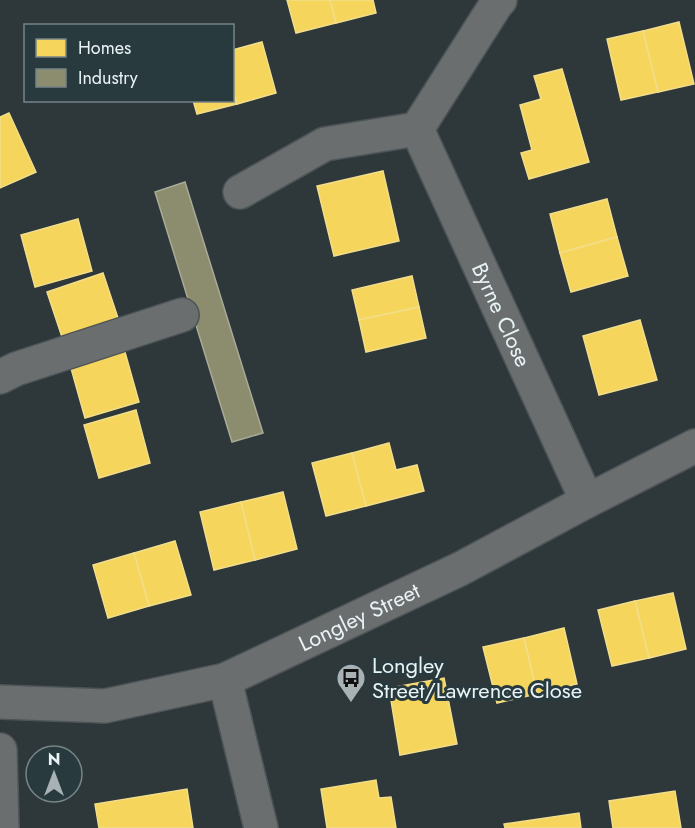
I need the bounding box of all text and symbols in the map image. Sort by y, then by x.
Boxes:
legend [24,24,234,102]
text: Homes [78,35,131,61]
text: Industry [78,65,138,91]
street label: Byrne Close [464,257,539,372]
street label: Longley Street [293,574,426,659]
place label: Longley Street/Lawrence Close [372,649,582,706]
bus stop icon: Longley Street/Lawrence Close [335,662,367,704]
north arrow [24,744,84,804]
text: N [48,748,60,771]

